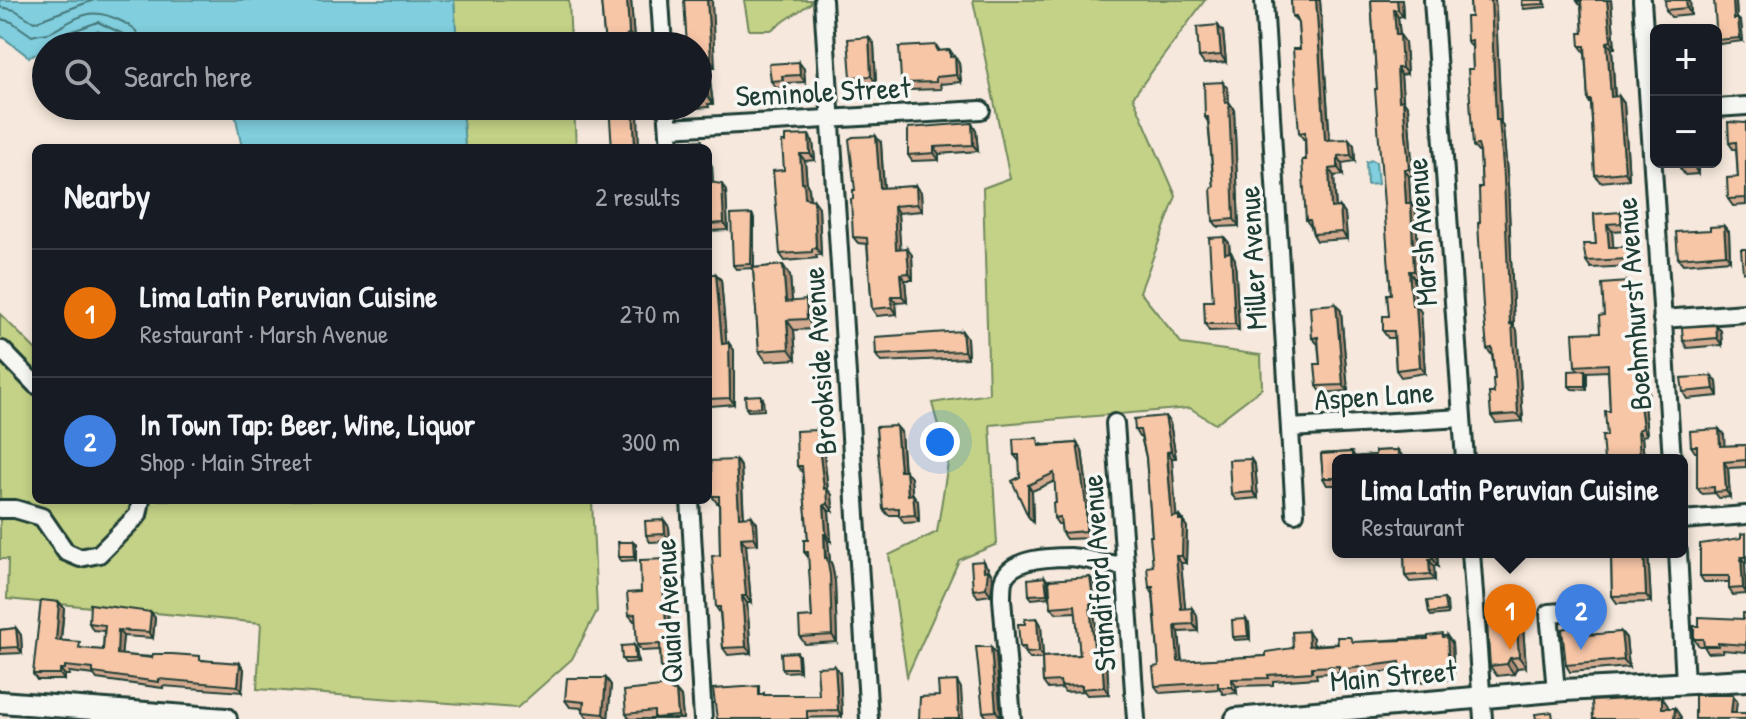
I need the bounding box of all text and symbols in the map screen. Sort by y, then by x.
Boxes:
map controls [1650,24,1722,168]
button: + [1650,24,1722,96]
search box [32,32,712,120]
icon: search [60,54,104,98]
text: Search here [124,56,252,96]
street label: Seminole Street [735,66,912,116]
button: − [1650,96,1722,168]
street label: Marsh Avenue [1396,157,1446,307]
text: Nearby [64,173,150,219]
text: 2 results [595,179,680,214]
street label: Miller Avenue [1228,185,1276,331]
street label: Boehmhurst Avenue [1606,196,1660,412]
street label: Brookside Avenue [792,266,846,456]
text: Lima Latin Peruvian Cuisine [140,276,437,316]
text: 1 [85,296,95,331]
text: 270 m [620,296,680,331]
text: Restaurant · Marsh Avenue [140,316,388,351]
street label: Aspen Lane [1313,371,1435,419]
text: In Town Tap: Beer, Wine, Liquor [140,404,475,444]
your location [920,422,960,462]
text: 2 [84,424,96,459]
text: 300 m [621,424,680,459]
text: Shop · Main Street [140,444,311,479]
popup [1332,454,1688,558]
text: Lima Latin Peruvian Cuisine [1361,469,1659,509]
street label: Standiford Avenue [1071,473,1125,673]
text: Restaurant [1361,509,1464,544]
street label: Quaid Avenue [644,538,692,684]
pin: 1 [1484,584,1536,650]
pin: 2 [1555,584,1607,650]
street label: Main Street [1328,649,1458,700]

